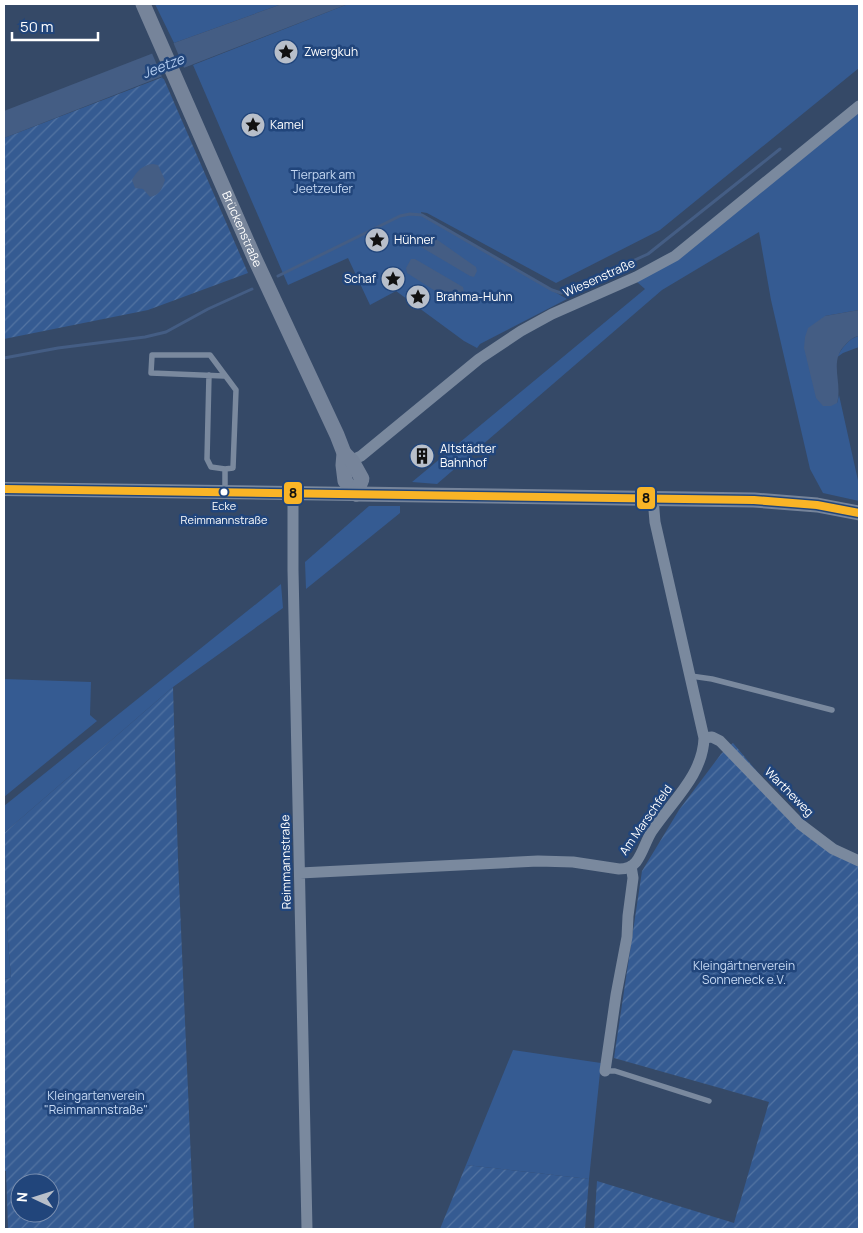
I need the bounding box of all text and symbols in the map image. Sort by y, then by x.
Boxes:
scale bar [12,10,99,42]
text: 50 m [20,16,54,37]
place icon: Zwergkuh [273,39,299,65]
place label: Zwergkuh [304,43,358,60]
water label: Jeetze [139,49,187,82]
place icon: Kamel [240,112,266,138]
place label: Kamel [270,116,304,133]
park label: Tierpark am Jeetzeufer [291,166,355,197]
street label: Brückenstraße [218,188,267,270]
place icon: Hühner [364,227,390,253]
place label: Hühner [394,231,436,248]
street label: Wiesenstraße [560,254,637,301]
place icon: Schaf [380,266,406,292]
place label: Schaf [344,270,377,287]
place icon: Brahma-Huhn [405,284,431,310]
place label: Brahma-Huhn [436,288,513,305]
place label: Altstädter Bahnhof [440,440,497,471]
building icon: Altstädter Bahnhof [409,443,435,469]
line badge: 8 [283,481,303,505]
text: 8 [289,483,297,502]
line badge: 8 [636,486,656,510]
marker: Ecke Reimmannstraße [219,487,229,497]
text: 8 [642,488,650,507]
place label: Ecke Reimmannstraße [181,498,268,527]
street label: Wartheweg [761,763,818,820]
street label: Am Marschfeld [615,781,676,858]
street label: Reimmannstraße [276,815,295,910]
park label: Kleingärtnerverein Sonneneck e.V. [693,957,795,988]
park label: Kleingartenverein "Reimmannstraße" [44,1087,148,1118]
north arrow [10,1173,60,1223]
text: N [12,1191,31,1203]

